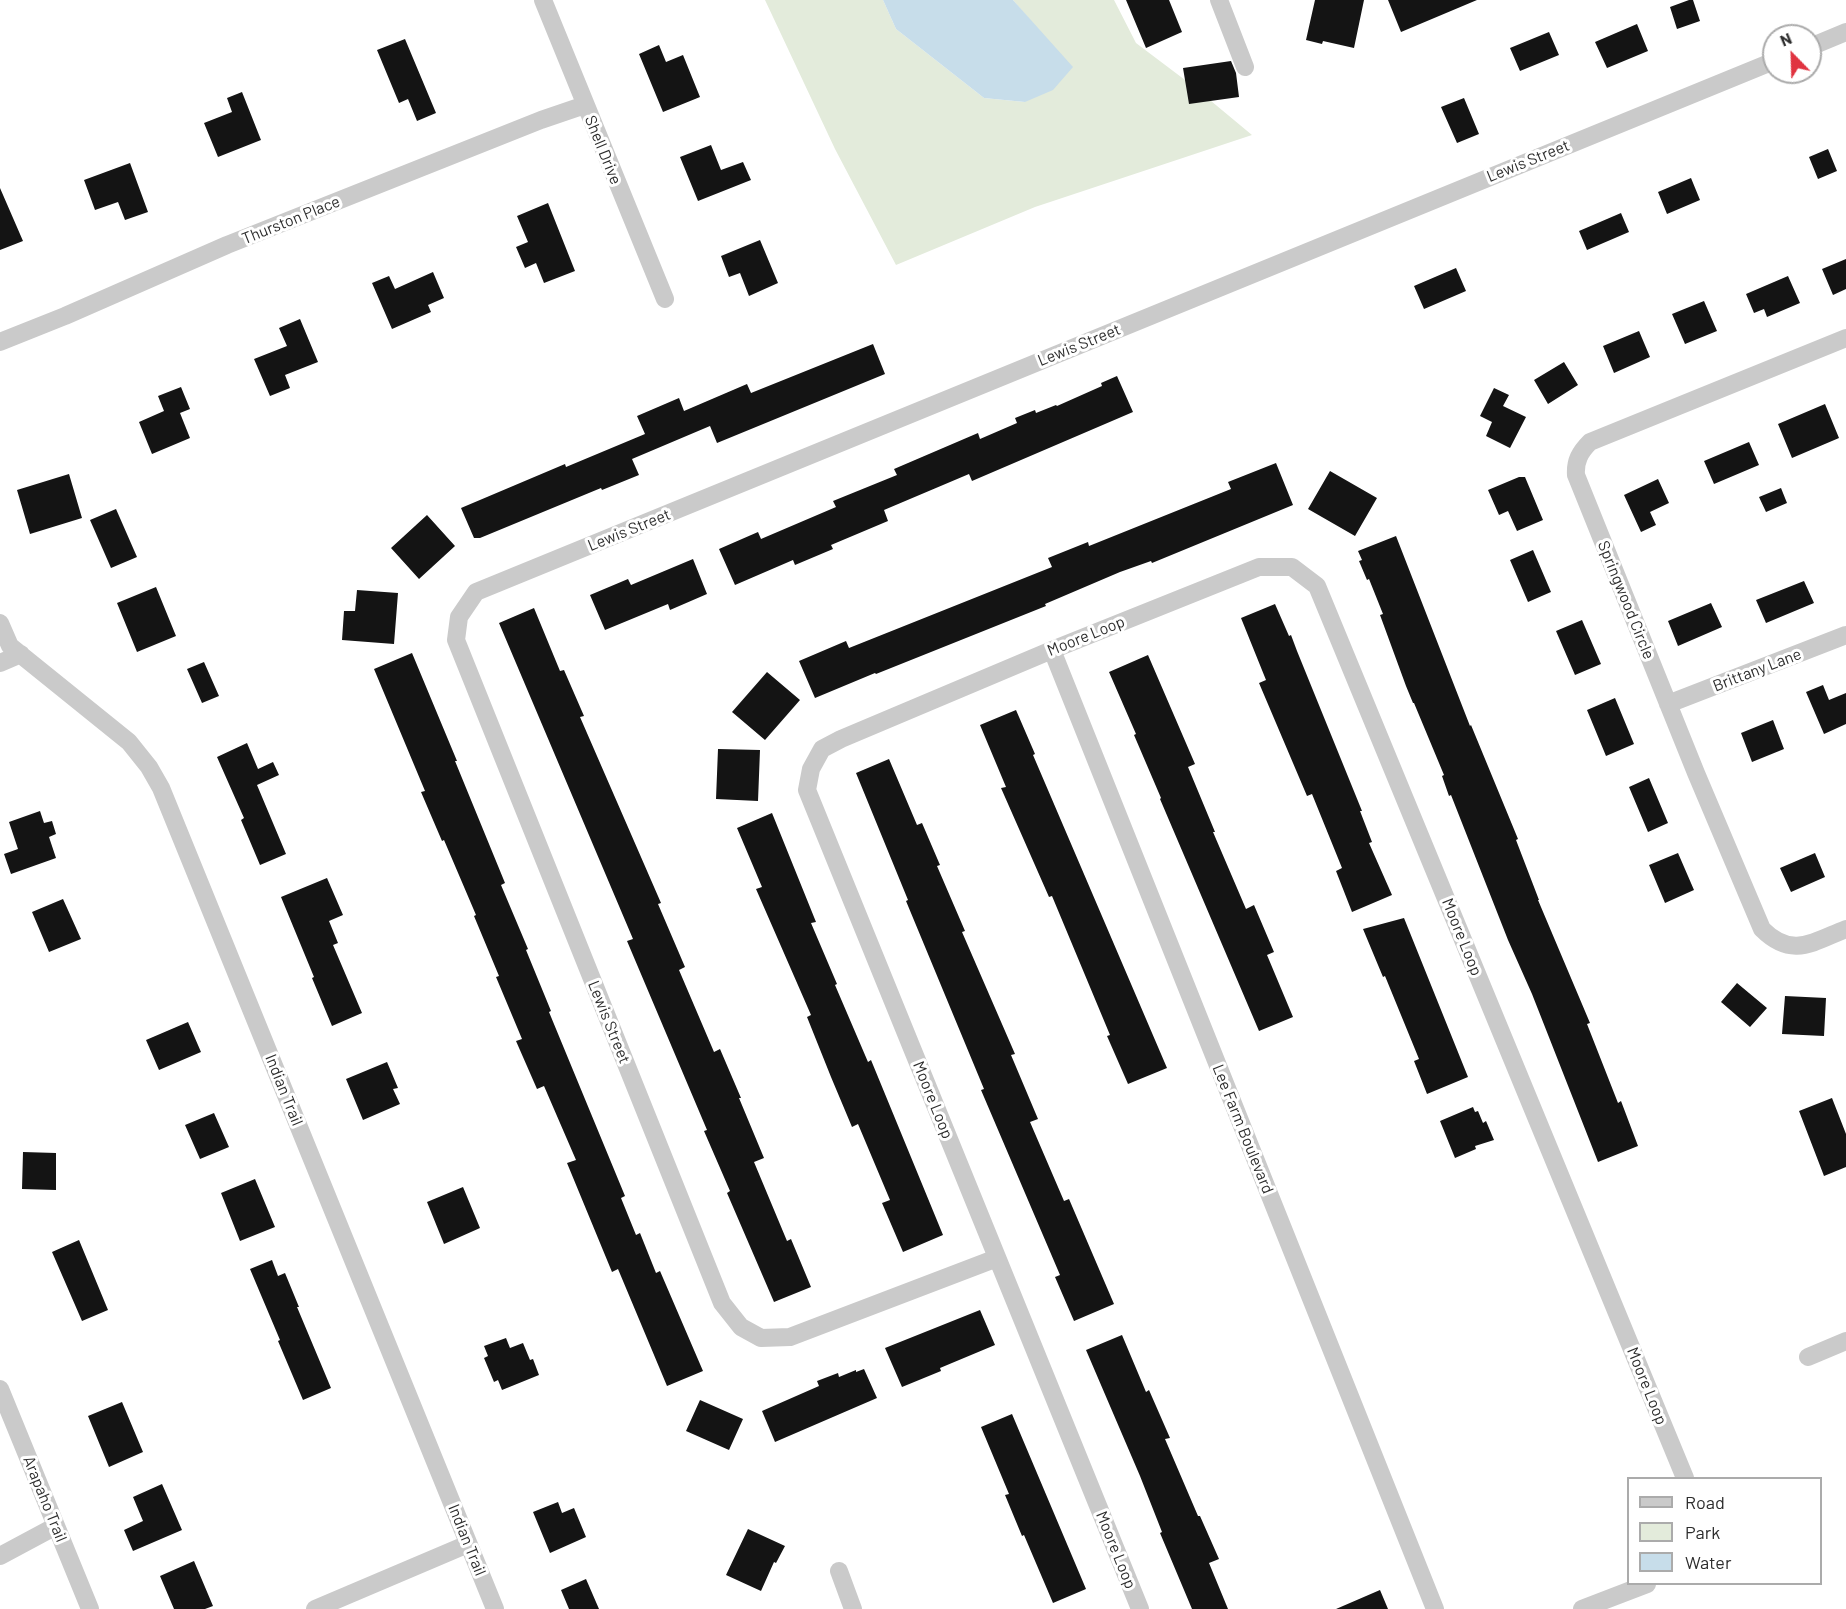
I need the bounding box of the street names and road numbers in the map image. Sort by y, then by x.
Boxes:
street label: Shell Drive [581,113,625,187]
street label: Lewis Street [1484,136,1572,186]
street label: Thurston Place [239,192,343,248]
street label: Lewis Street [1035,320,1123,370]
street label: Lewis Street [585,505,673,555]
street label: Springwood Circle [1594,538,1658,662]
street label: Moore Loop [1045,612,1127,660]
street label: Brittany Lane [1710,644,1804,696]
street label: Moore Loop [1438,896,1486,978]
street label: Lewis Street [584,978,634,1066]
street label: Indian Trail [261,1051,307,1129]
street label: Moore Loop [909,1059,957,1141]
street label: Lee Farm Boulevard [1208,1062,1278,1196]
street label: Moore Loop [1623,1345,1671,1427]
street label: Arapaho Trail [19,1453,71,1545]
street label: Indian Trail [444,1501,490,1579]
street label: Moore Loop [1092,1509,1140,1591]

